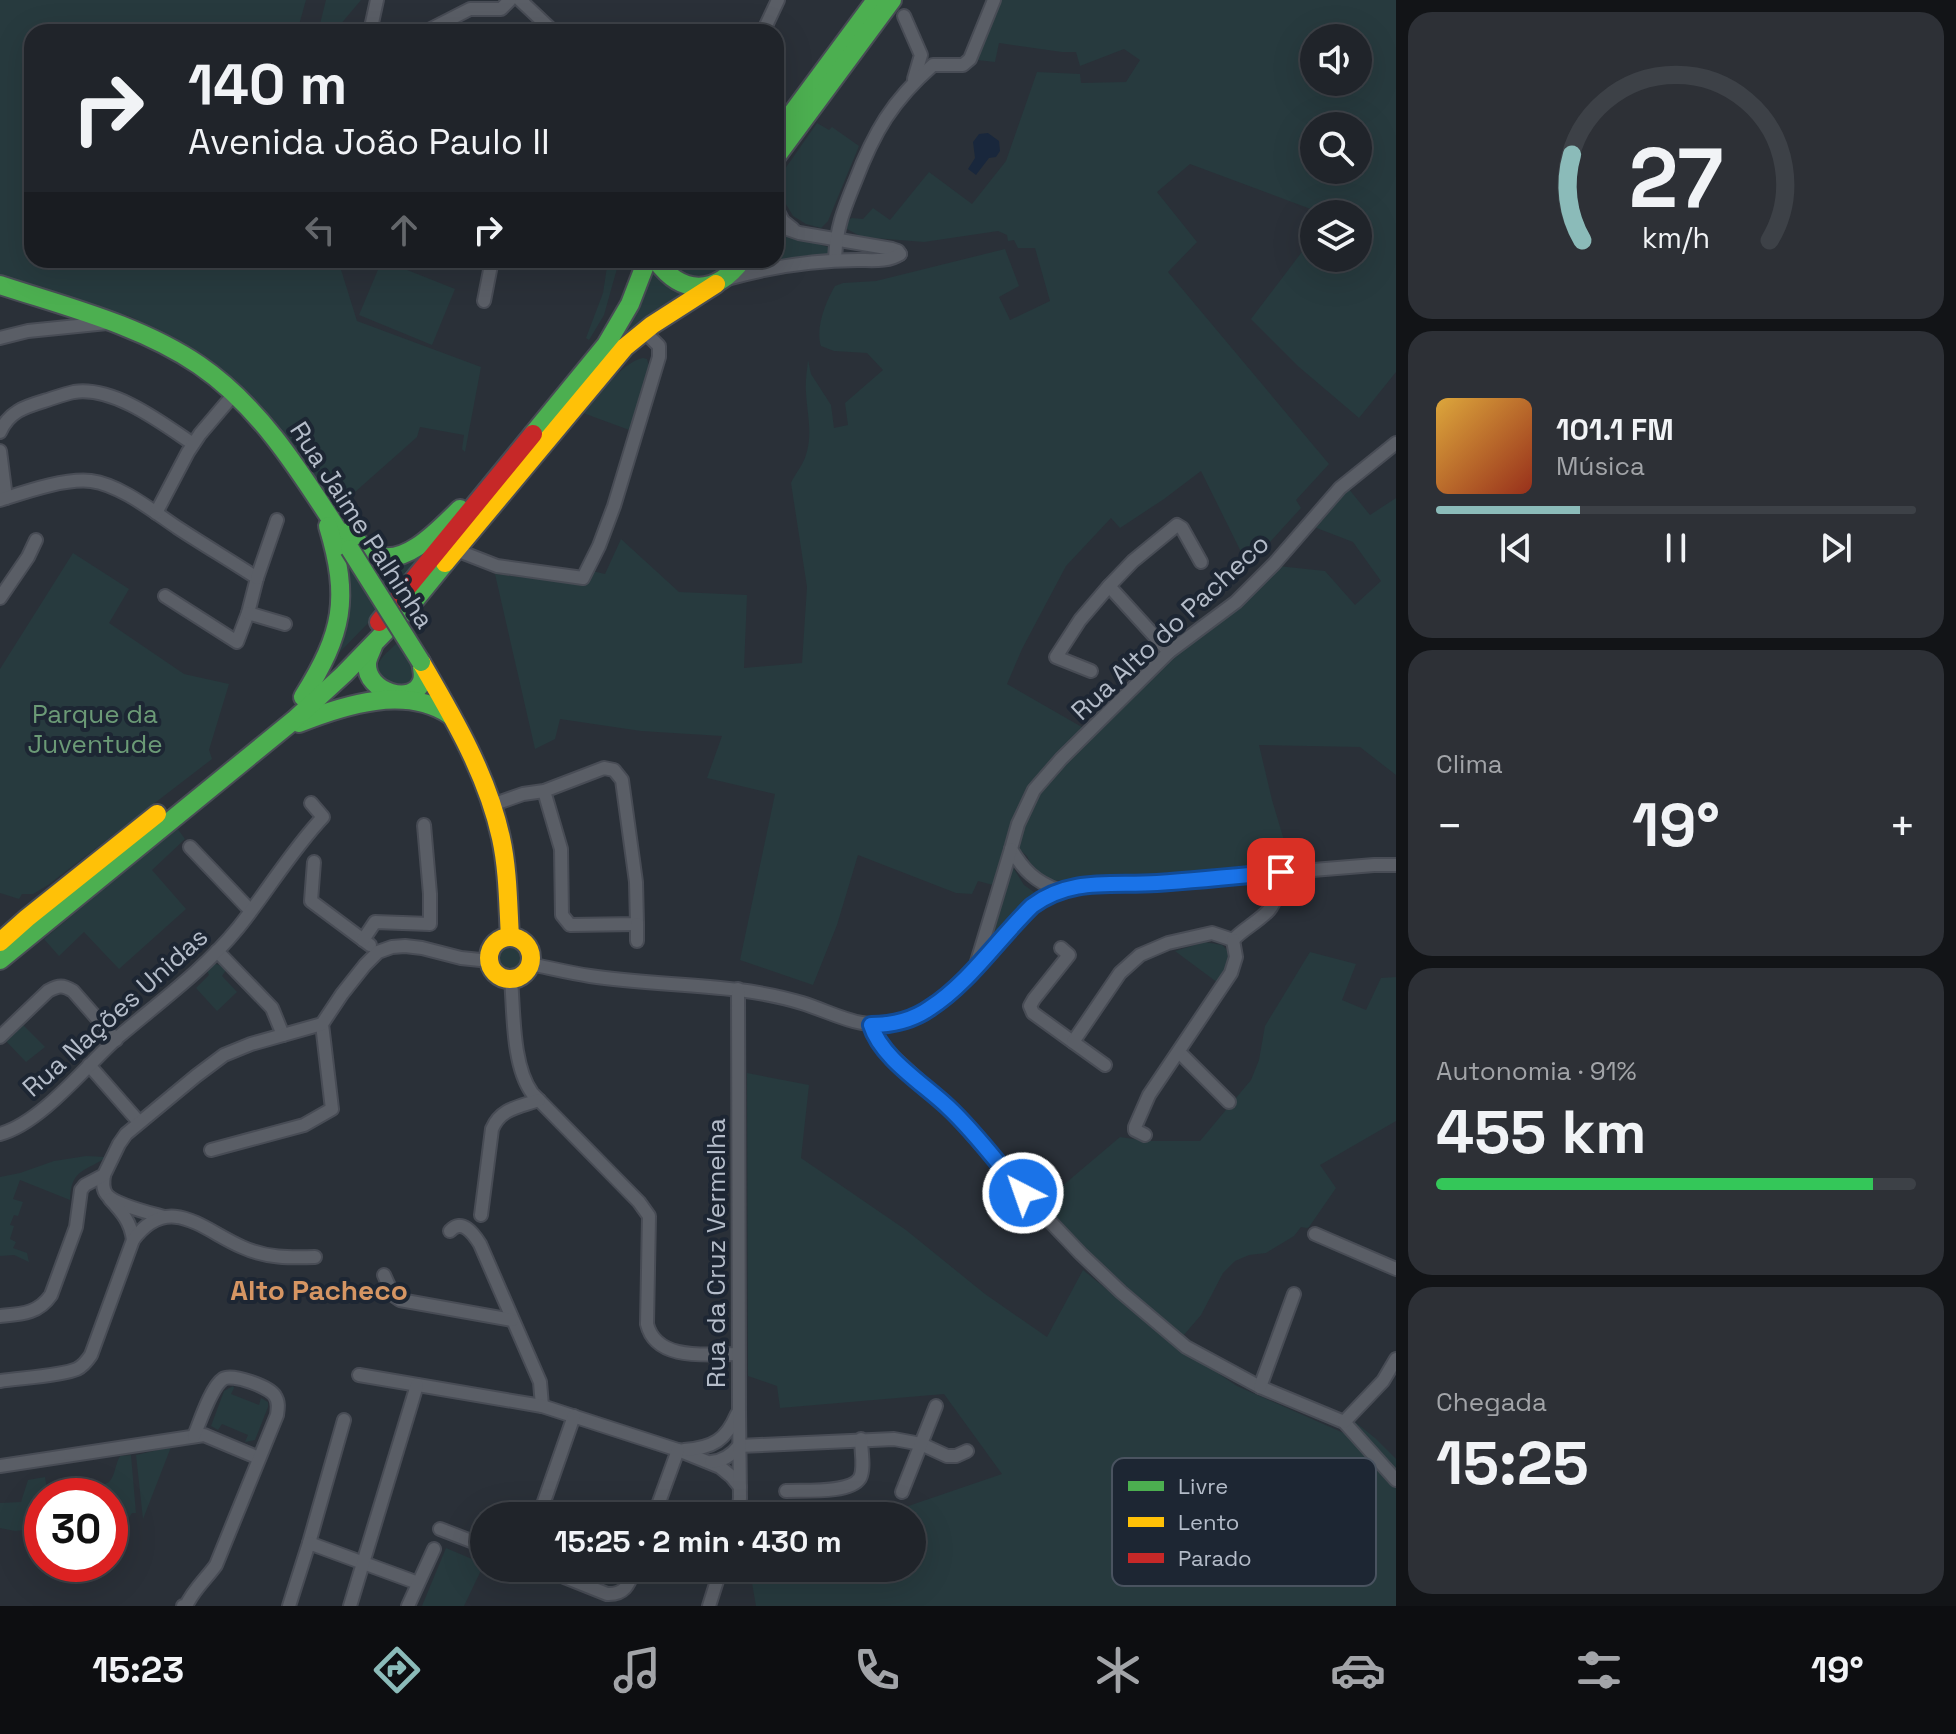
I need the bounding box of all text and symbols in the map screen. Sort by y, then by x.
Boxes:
map controls [1300,24,1372,272]
button: sound [1300,24,1372,96]
text: 140 m [188,49,347,120]
icon: right [56,56,160,160]
button: search [1300,112,1372,184]
text: Avenida João Paulo II [188,119,550,165]
text: 27 [1629,125,1723,231]
button: layers [1300,200,1372,272]
icon: left [298,208,342,252]
icon: ahead [382,208,426,252]
icon: right [466,208,510,252]
text: km/h [1642,221,1710,257]
text: 101.1 FM [1556,410,1674,449]
street label: Rua Jaime Palhinha [282,415,442,635]
text: Música [1556,449,1645,483]
street label: Rua Alto do Pacheco [1064,526,1276,728]
icon: previous [1494,526,1538,570]
icon: pause [1654,526,1698,570]
icon: next [1814,526,1858,570]
park label: Parque da Juventude [27,697,163,761]
text: Clima [1436,747,1503,781]
text: 19° [1632,787,1720,864]
text: − [1436,798,1463,854]
text: + [1889,798,1916,854]
pin [1247,838,1315,906]
icon: arrive [1259,850,1303,894]
street label: Rua Nações Unidas [15,920,215,1104]
text: Autonomia · 91% [1436,1054,1637,1088]
text: 455 km [1436,1094,1646,1171]
street label: Rua da Cruz Vermelha [699,1118,733,1388]
position arrow [981,1151,1065,1235]
district label: Alto Pacheco [230,1272,408,1308]
text: Chegada [1436,1385,1547,1419]
text: 15:25 [1436,1425,1589,1502]
legend [1112,1458,1376,1586]
text: Livre [1178,1472,1228,1500]
speed limit sign: 30 [24,1478,128,1582]
text: Lento [1178,1508,1239,1536]
text: 15:25 · 2 min · 430 m [554,1522,842,1561]
text: Parado [1178,1544,1252,1572]
icon: directions [369,1642,425,1698]
icon: music [609,1642,665,1698]
icon: phone [849,1642,905,1698]
icon: climate [1090,1642,1146,1698]
icon: car [1330,1642,1386,1698]
icon: filters [1571,1642,1627,1698]
text: 15:23 [92,1647,184,1693]
text: 19° [1811,1647,1864,1693]

